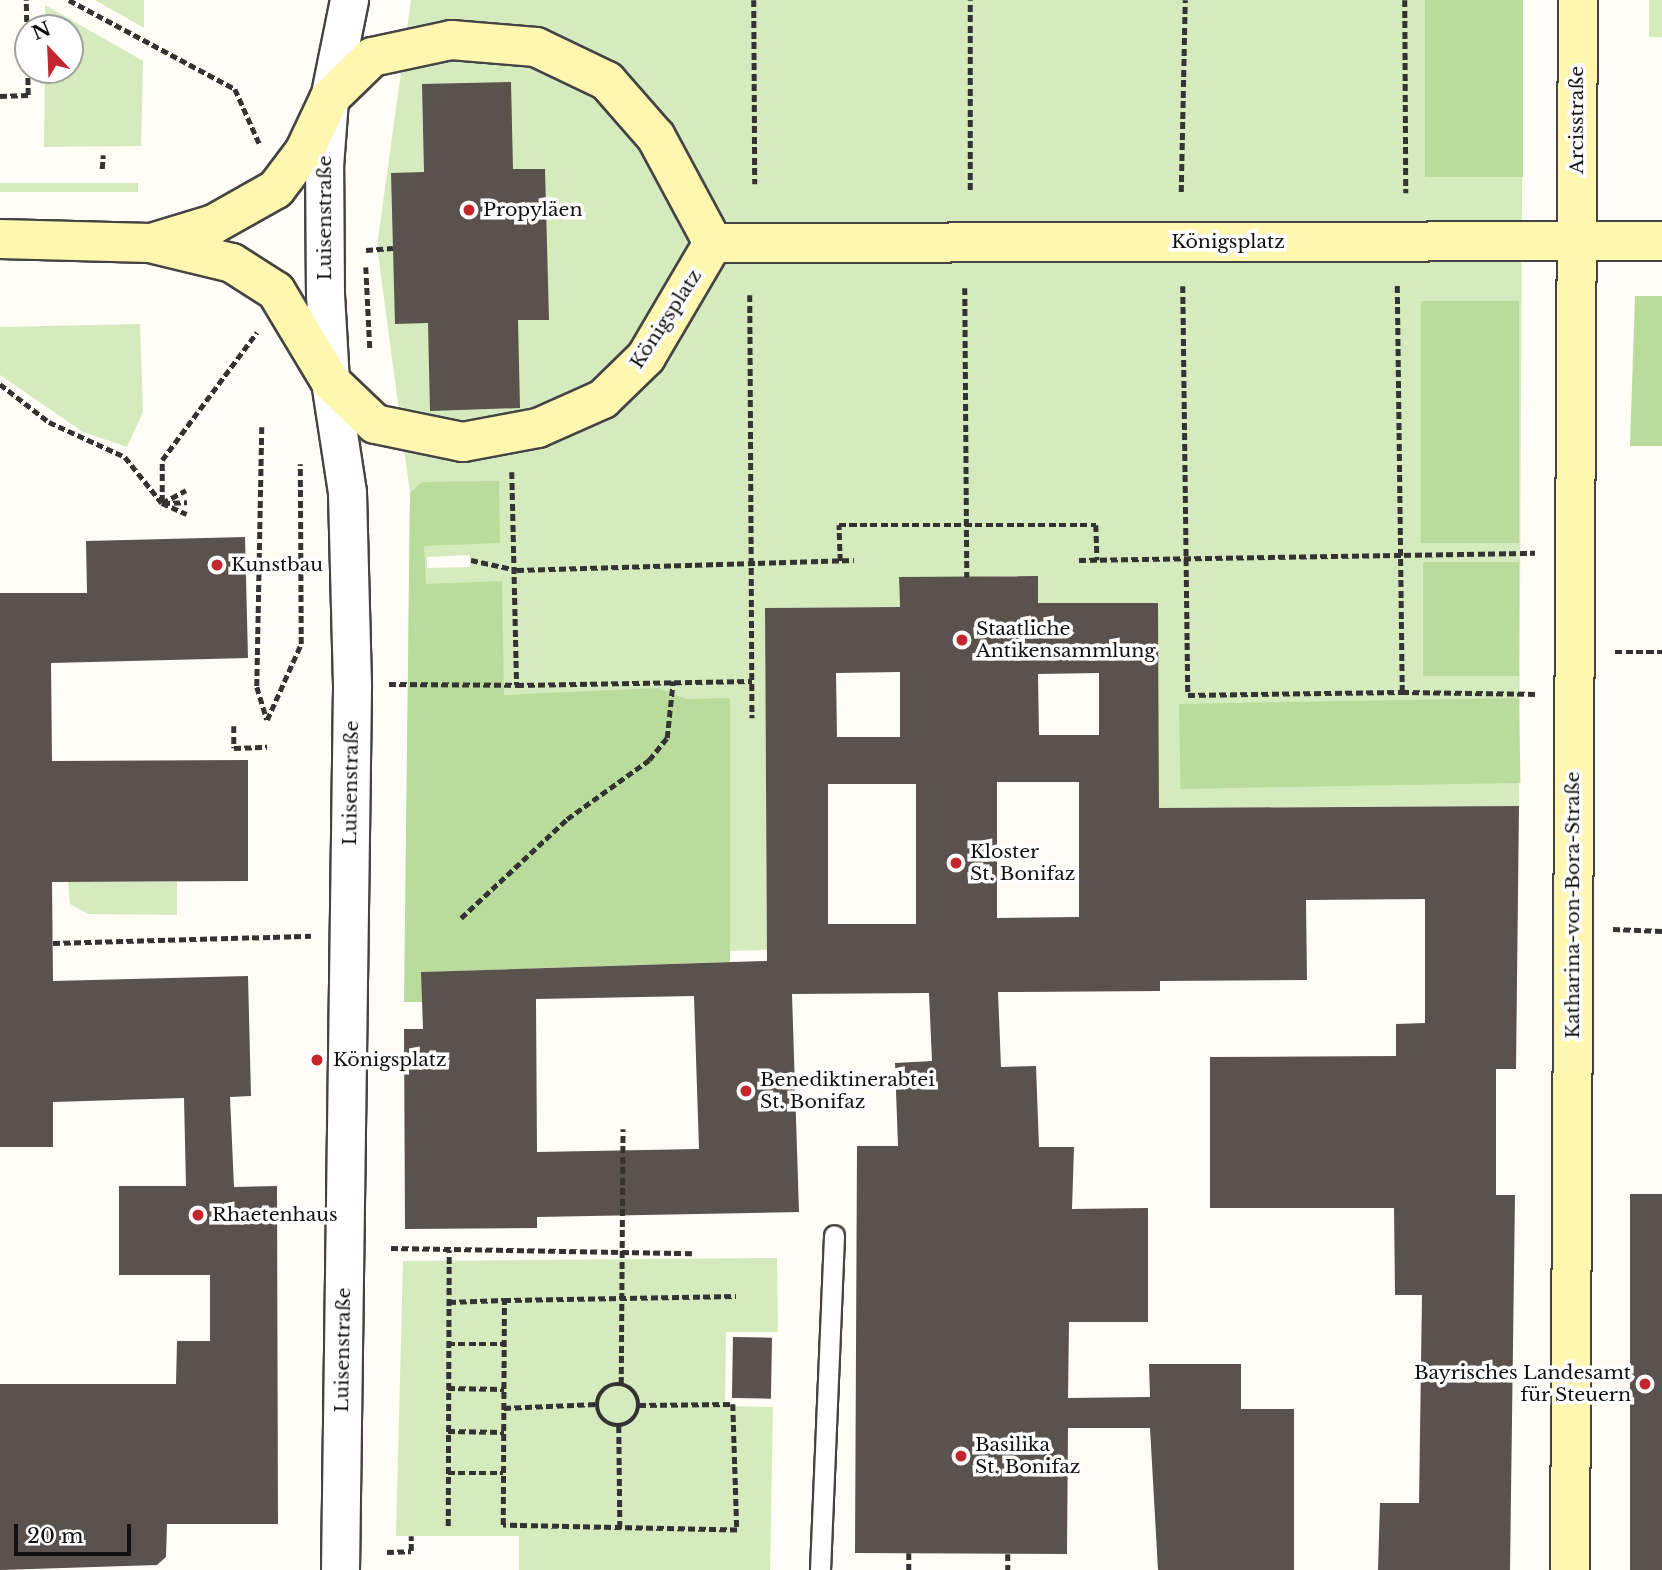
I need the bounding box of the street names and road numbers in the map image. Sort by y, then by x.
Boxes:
street label: Arcisstraße [1566,66,1588,174]
street label: Luisenstraße [314,156,336,280]
street label: Königsplatz [1171,231,1285,253]
street label: Königsplatz [625,265,707,373]
street label: Luisenstraße [339,720,363,846]
street label: Katharina-von-Bora-Straße [1562,771,1584,1039]
street label: Luisenstraße [331,1287,355,1413]

